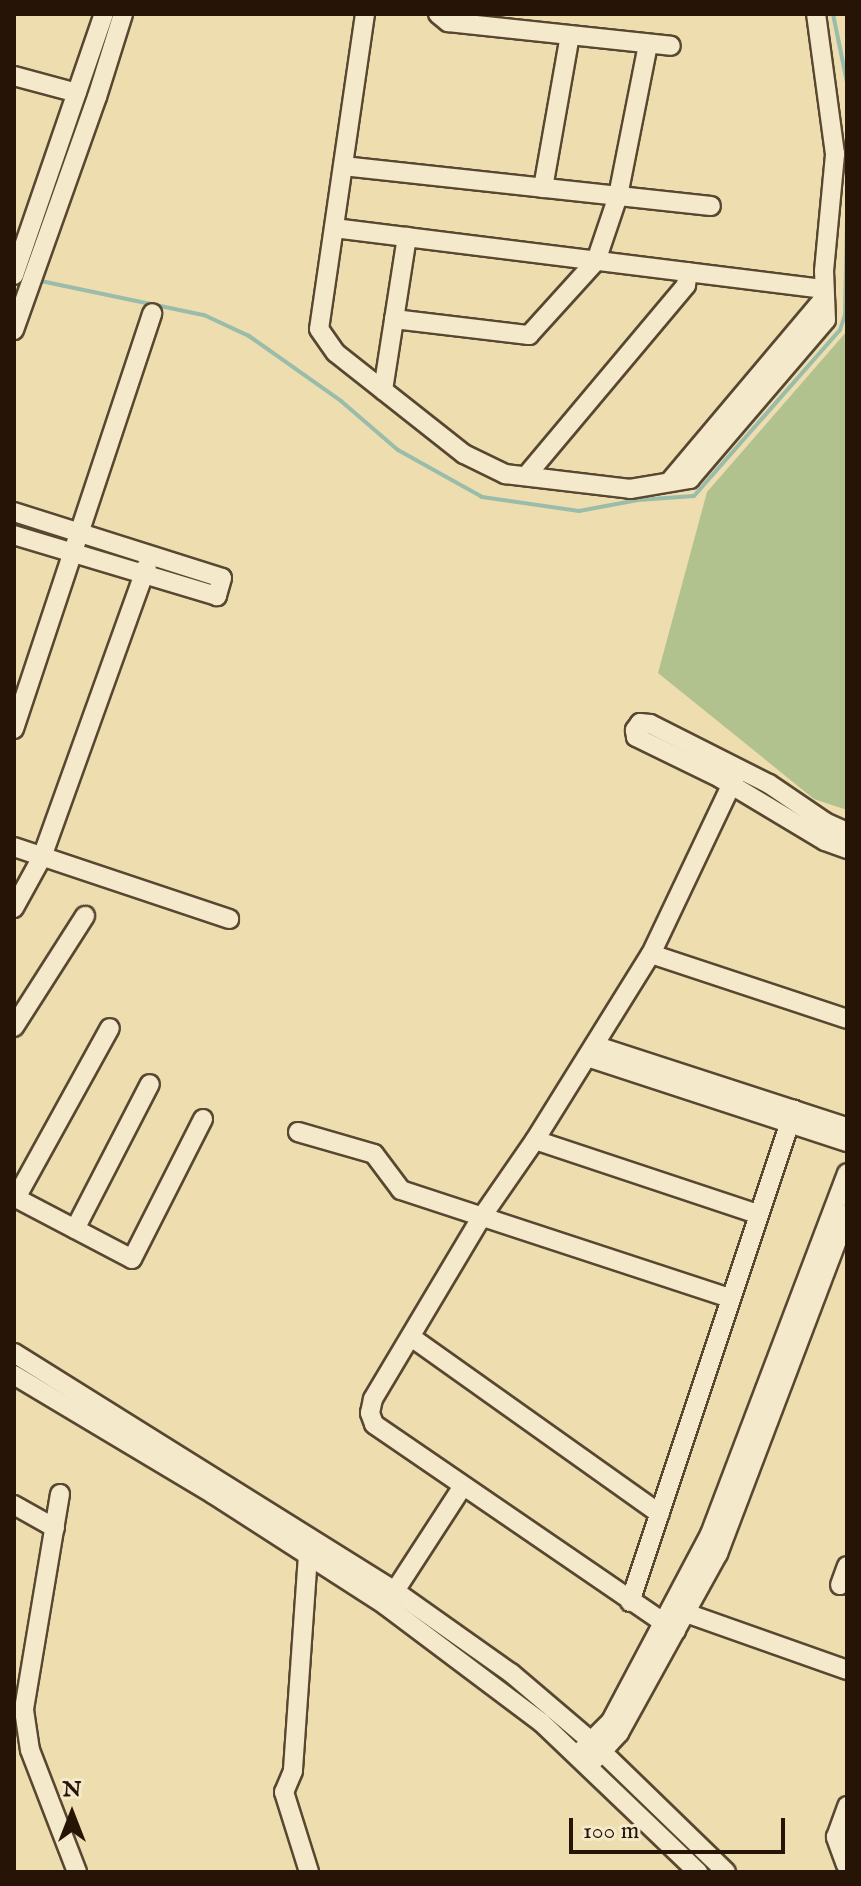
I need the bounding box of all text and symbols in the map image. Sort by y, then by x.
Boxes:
north arrow [32,1774,112,1854]
text: N [62,1776,82,1804]
scale bar [573,1802,789,1852]
text: 100 m [583,1816,639,1847]

